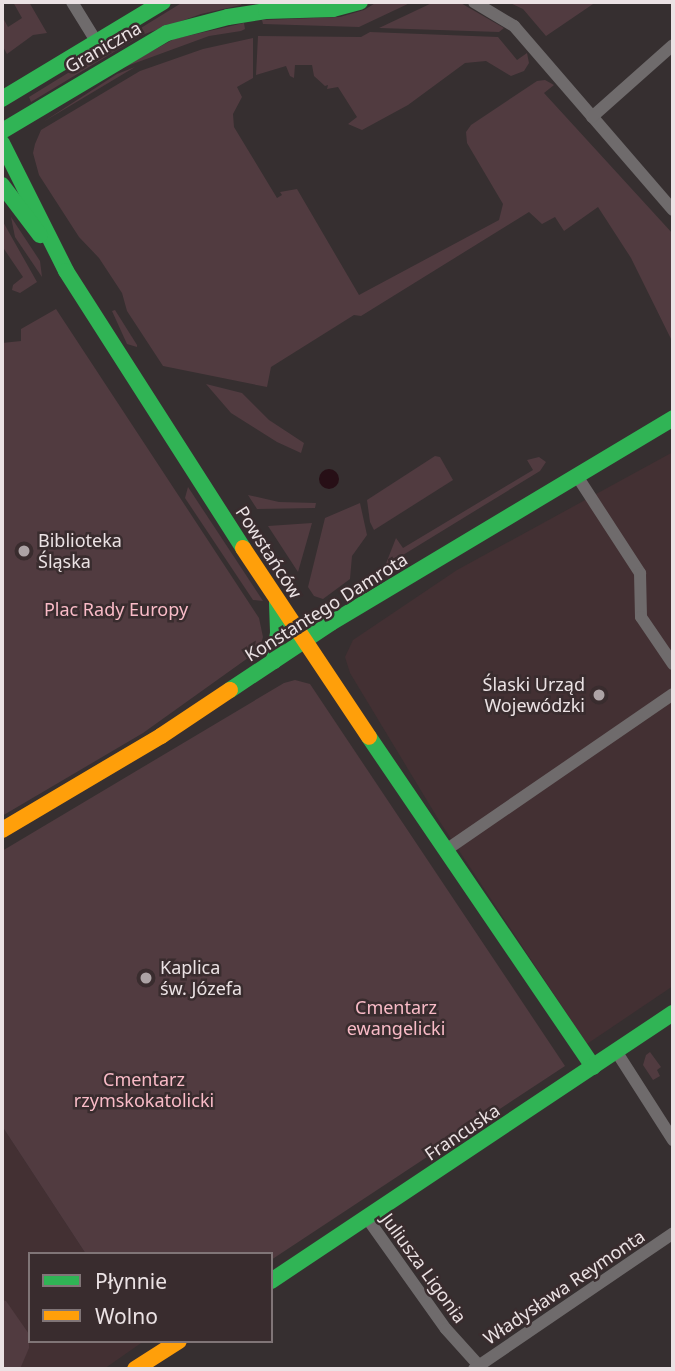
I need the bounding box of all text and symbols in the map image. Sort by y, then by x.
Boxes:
street label: Graniczna [61,17,145,77]
street label: Powstańców [231,502,307,602]
place label: Biblioteka Śląska [38,530,122,572]
marker: Biblioteka Śląska [16,543,32,559]
street label: Konstantego Damrota [241,548,411,666]
park label: Plac Rady Europy [44,598,188,620]
place label: Ślaski Urząd Wojewódzki [483,674,585,716]
marker: Ślaski Urząd Wojewódzki [591,687,607,703]
place label: Kaplica św. Józefa [160,957,242,1000]
marker: Kaplica św. Józefa [138,970,154,986]
park label: Cmentarz ewangelicki [347,997,445,1040]
park label: Cmentarz rzymskokatolicki [74,1069,214,1112]
street label: Francuska [420,1099,504,1165]
street label: Juliusza Ligonia [377,1209,471,1327]
street label: Władysława Reymonta [479,1225,649,1349]
legend [28,1252,273,1343]
text: Płynnie [95,1267,167,1295]
text: Wolno [95,1302,158,1330]

